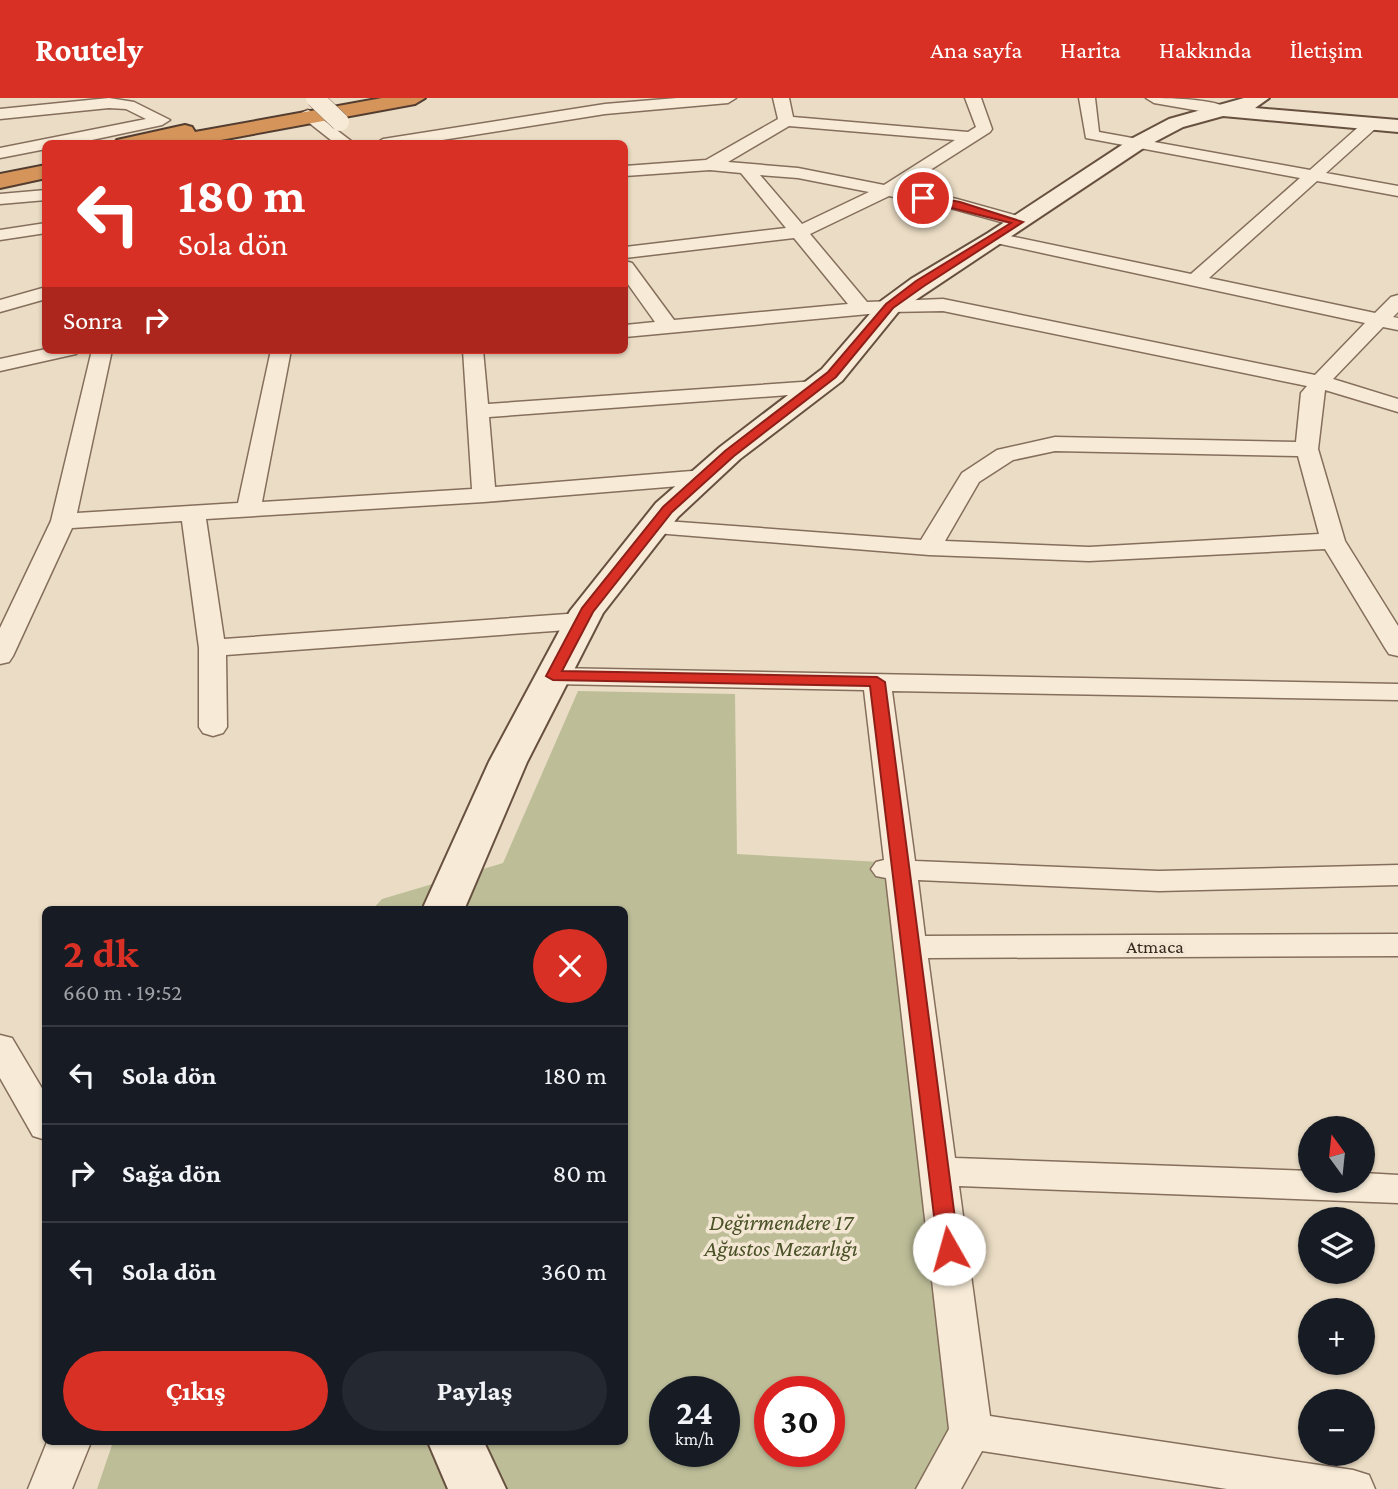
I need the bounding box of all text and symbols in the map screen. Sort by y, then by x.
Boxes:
text: Routely [35,31,143,68]
text: Ana sayfa [930,36,1022,63]
text: Harita [1060,36,1121,63]
text: Hakkında [1159,36,1252,63]
text: İletişim [1290,36,1363,63]
icon: left [63,168,154,259]
text: 180 m [178,168,306,223]
pin [893,168,953,228]
icon: arrive [904,179,942,217]
text: Sola dön [178,226,288,262]
icon: right [137,301,175,339]
text: Sonra [63,306,123,335]
text: 2 dk [63,929,138,976]
button: close [533,929,607,1003]
street label: Atmaca [1126,936,1184,957]
text: 660 m · 19:52 [63,979,182,1005]
icon: left [63,1056,101,1094]
text: Sola dön [122,1061,216,1090]
text: 180 m [544,1061,607,1090]
north arrow [1298,1116,1376,1194]
map controls [1298,1116,1375,1466]
icon: right [63,1154,101,1192]
text: Sağa dön [122,1159,221,1188]
text: 80 m [553,1159,607,1188]
button: layers [1298,1207,1375,1284]
park label: Değirmendere 17 Ağustos Mezarlığı [703,1209,858,1261]
position arrow [912,1212,986,1286]
icon: left [63,1252,101,1290]
text: Sola dön [122,1257,216,1286]
text: 360 m [541,1257,607,1286]
button: + [1298,1298,1375,1375]
button: Çıkış [63,1351,328,1431]
button: Paylaş [342,1351,607,1431]
speed limit sign: 30 [754,1376,845,1467]
button: − [1298,1389,1375,1466]
text: 24 [676,1393,713,1432]
text: km/h [675,1429,714,1449]

